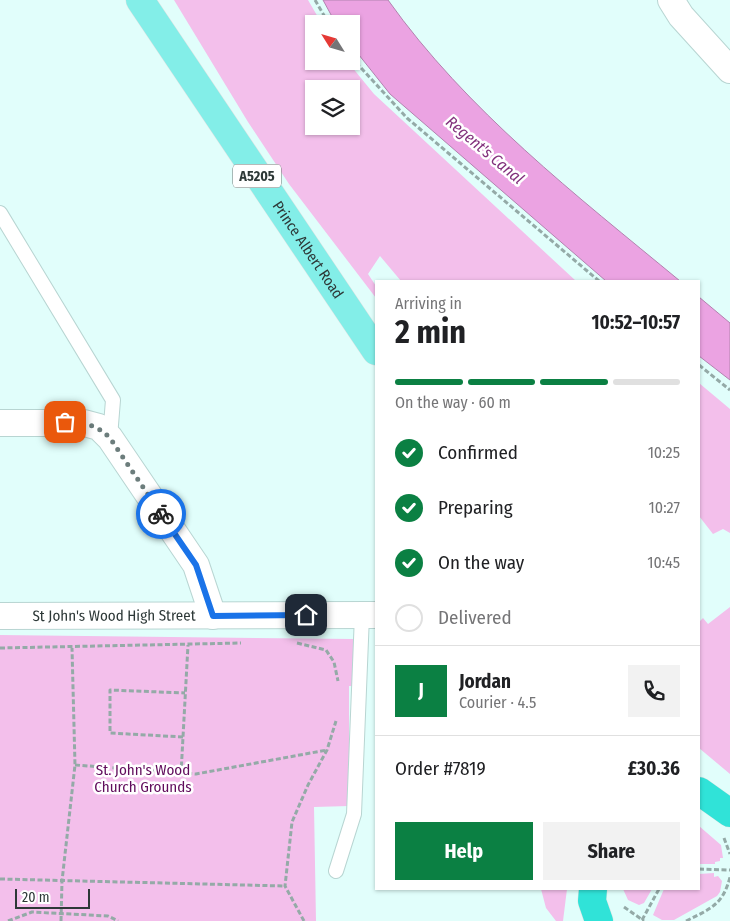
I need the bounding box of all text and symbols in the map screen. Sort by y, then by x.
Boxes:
north arrow [305,15,360,70]
map controls [305,15,360,135]
button: layers [305,80,360,135]
water label: Regent's Canal [442,112,528,188]
road number: A5205 [233,165,281,188]
street label: Prince Albert Road [269,198,347,302]
text: Arriving in [395,294,462,313]
text: 10:52–10:57 [592,311,680,334]
text: 2 min [395,313,466,351]
text: On the way · 60 m [395,393,511,412]
pin [44,401,86,443]
icon: bag [51,408,79,436]
icon: check [395,439,423,467]
text: Confirmed [438,441,518,464]
text: 10:25 [648,443,680,462]
courier [136,489,186,539]
icon: check [395,494,423,522]
text: Preparing [438,496,513,519]
text: 10:27 [649,498,680,517]
icon: bike [147,500,175,528]
icon: check [395,549,423,577]
text: On the way [438,551,524,574]
text: 10:45 [647,553,680,572]
pin [285,594,327,636]
icon: home [292,601,320,629]
street label: St John's Wood High Street [32,606,196,625]
text: Delivered [438,606,512,629]
button: phone [628,665,680,717]
text: Jordan [459,670,511,693]
text: J [418,679,424,702]
text: Courier · 4.5 [459,693,536,712]
text: Order #7819 [395,757,486,780]
text: £30.36 [628,757,680,780]
park label: St. John's Wood Church Grounds [94,761,192,796]
button: Help [395,822,533,880]
button: Share [543,822,680,880]
scale bar [15,886,90,909]
text: 20 m [22,889,50,906]

